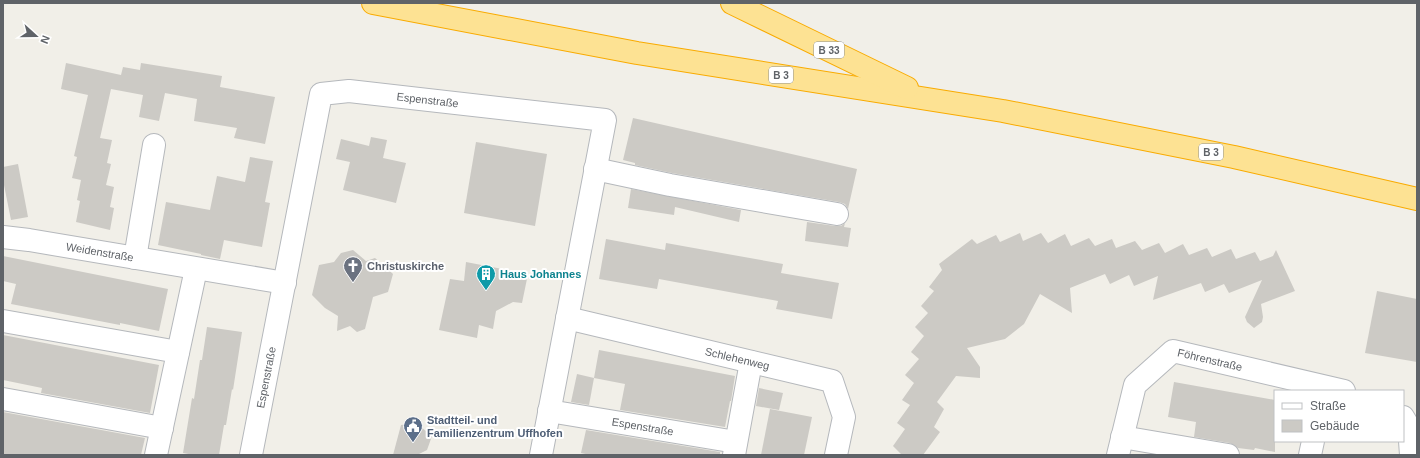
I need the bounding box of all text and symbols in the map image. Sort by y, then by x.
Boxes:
north arrow [16,16,56,56]
text: N [38,34,52,45]
road number: B 33 [814,42,844,58]
road number: B 3 [769,67,793,83]
street label: Espenstraße [396,90,459,109]
road number: B 3 [1199,144,1223,160]
street label: Weidenstraße [65,240,135,263]
church icon: Christuskirche [342,255,364,283]
place label: Christuskirche [367,260,444,272]
building icon: Haus Johannes [475,263,497,291]
place label: Haus Johannes [500,268,581,280]
street label: Schlehenweg [704,345,771,372]
street label: Espenstraße [254,346,278,409]
street label: Föhrenstraße [1176,346,1244,373]
legend [1274,390,1404,442]
text: Straße [1310,399,1346,413]
place label: Stadtteil- und Familienzentrum Uffhofen [427,414,563,439]
public building icon: Stadtteil- und Familienzentrum Uffhofen [402,415,424,443]
street label: Espenstraße [611,416,675,438]
text: Gebäude [1310,419,1360,433]

